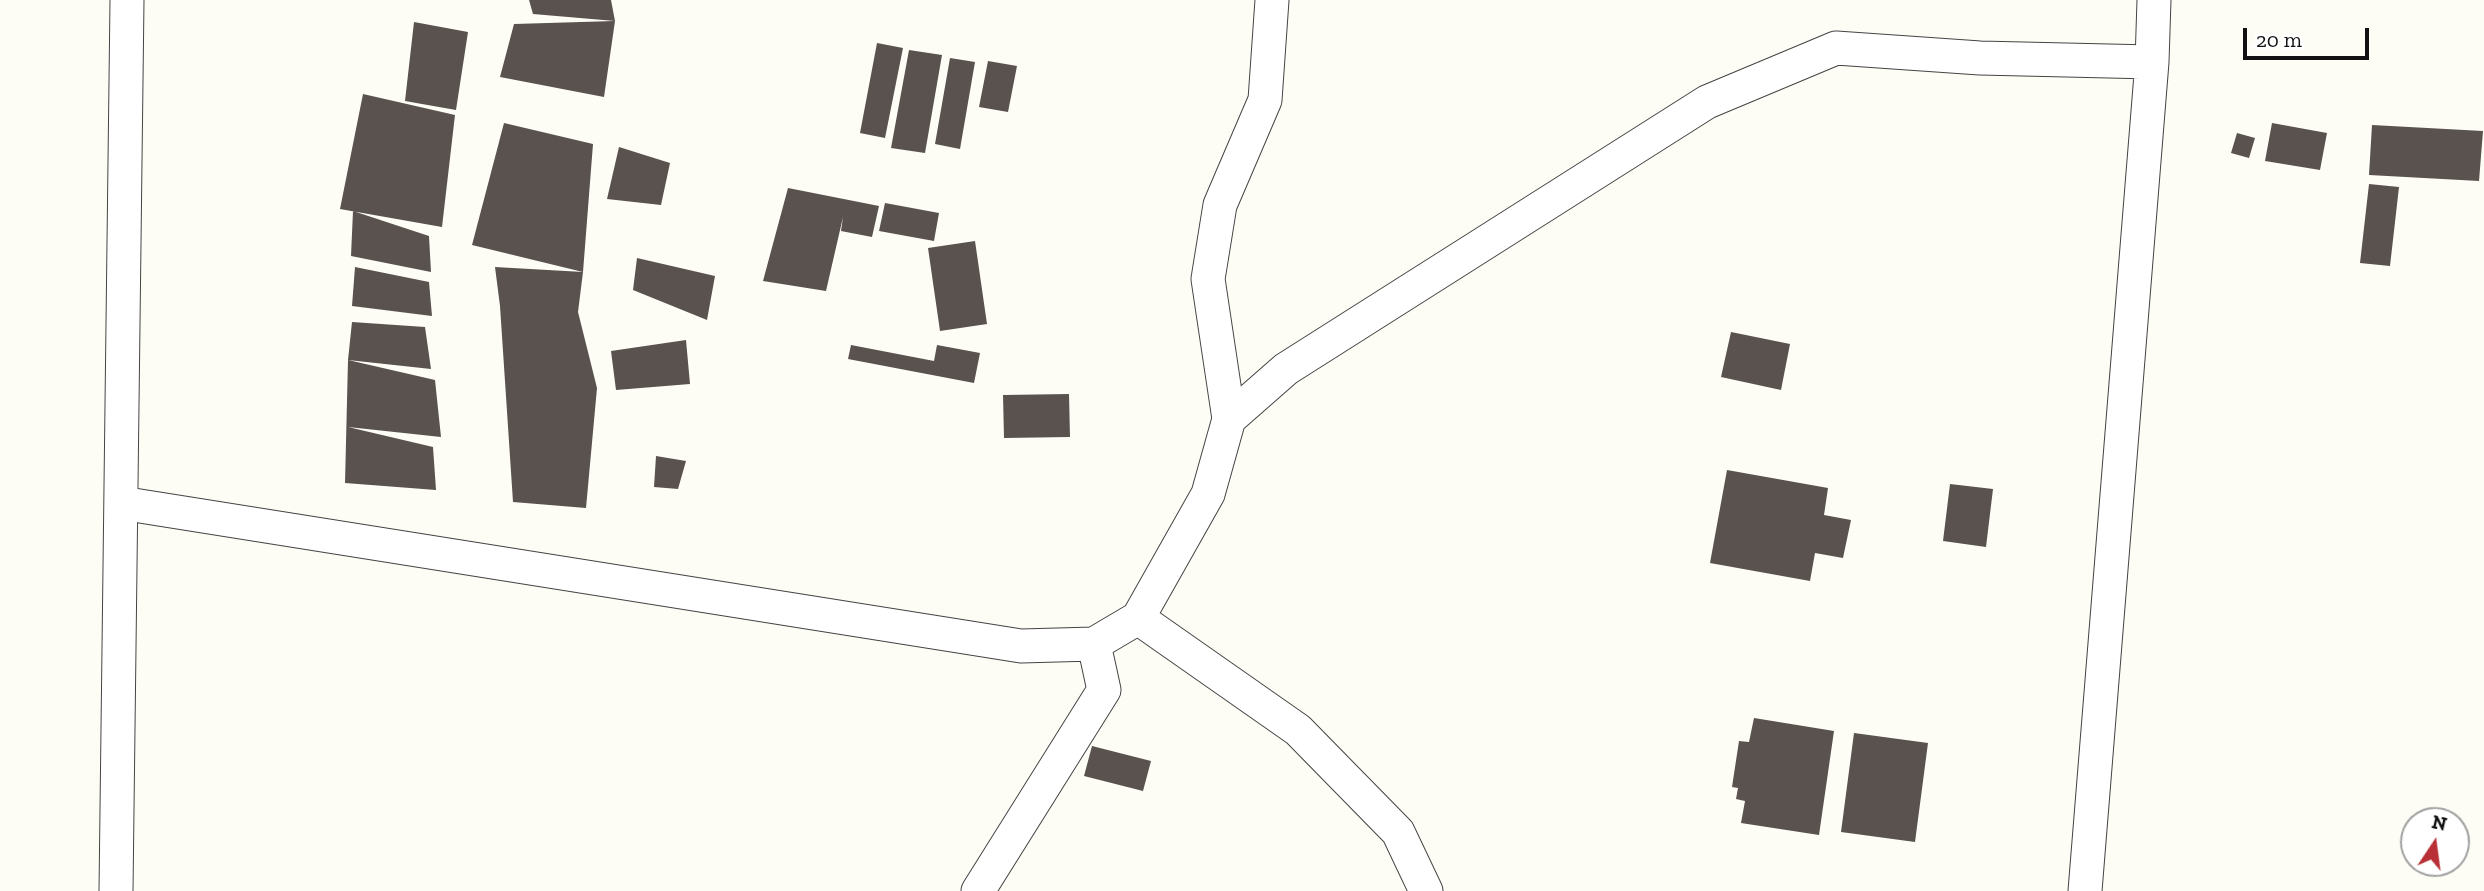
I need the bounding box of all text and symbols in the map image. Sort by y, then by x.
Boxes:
scale bar [2246,14,2372,58]
text: 20 m [2256,27,2302,52]
north arrow [2400,807,2470,877]
text: N [2430,810,2449,836]

